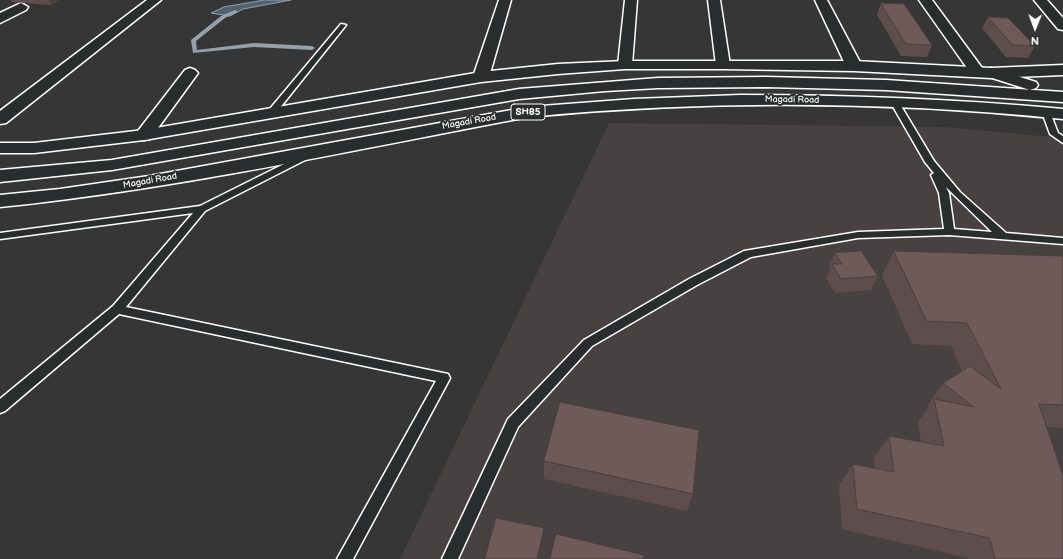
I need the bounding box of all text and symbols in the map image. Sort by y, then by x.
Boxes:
north arrow [1015,8,1055,48]
text: N [1031,34,1039,47]
street label: Magadi Road [765,94,819,106]
road number: SH85 [511,104,545,120]
street label: Magadi Road [441,112,497,132]
street label: Magadi Road [122,171,178,191]

